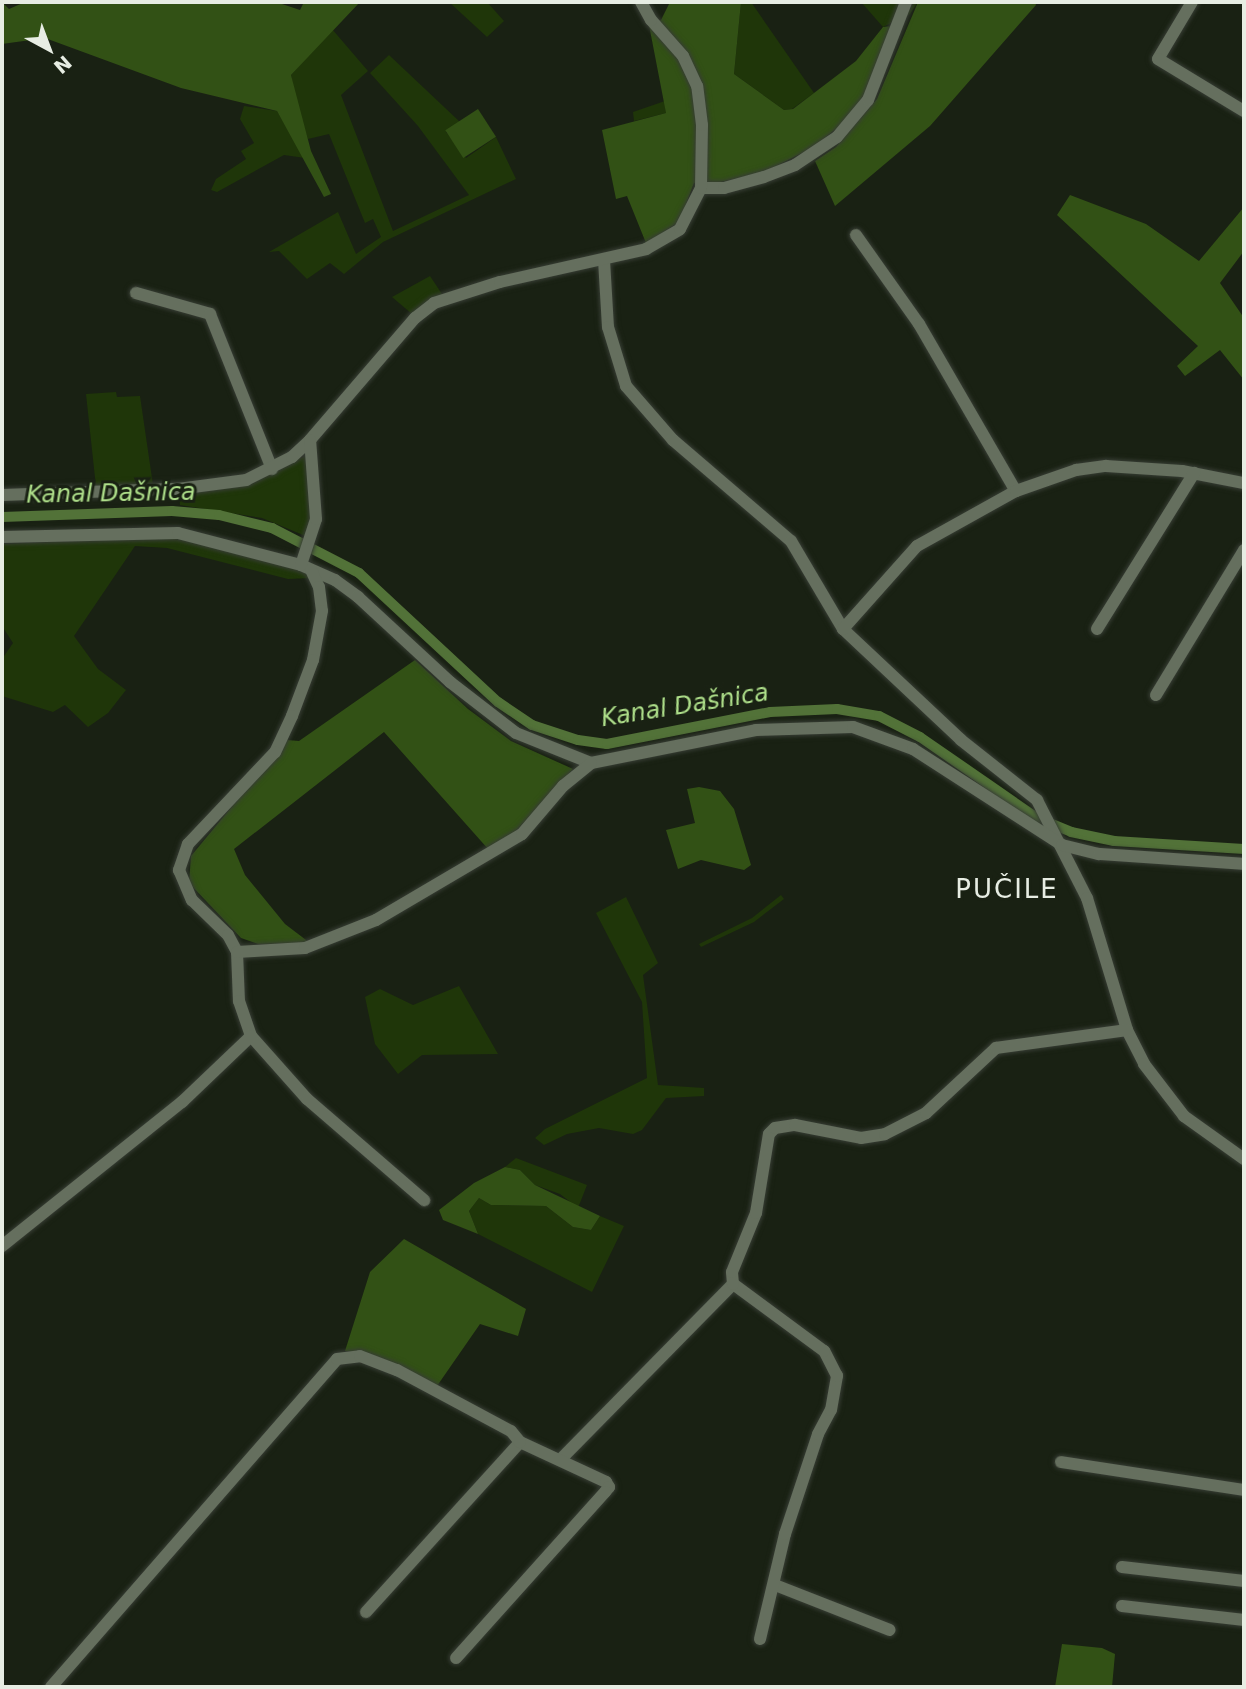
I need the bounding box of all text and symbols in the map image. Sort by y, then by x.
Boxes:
north arrow [14,14,84,84]
text: N [50,51,76,78]
water label: Kanal Dašnica [26,478,196,510]
water label: Kanal Dašnica [599,679,771,733]
district label: PUČILE [956,874,1058,906]

